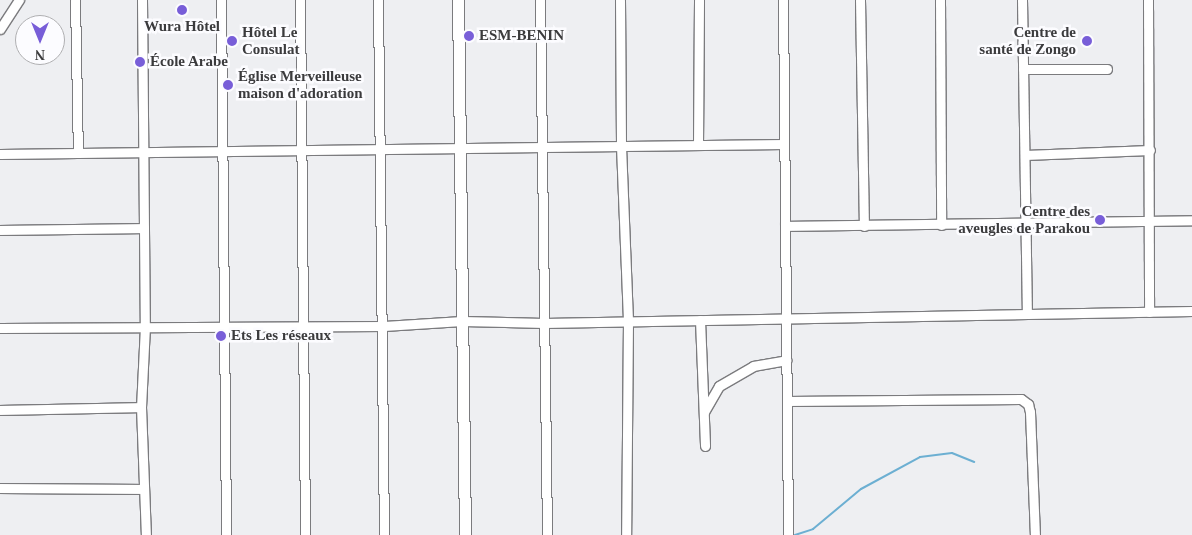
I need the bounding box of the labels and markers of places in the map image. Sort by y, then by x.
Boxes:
marker: Wura Hôtel [176,4,188,16]
place label: Wura Hôtel [144,18,220,36]
place label: Hôtel Le Consulat [242,23,300,58]
place label: Centre de santé de Zongo [979,23,1076,58]
place label: ESM-BENIN [479,27,564,45]
marker: ESM-BENIN [463,30,475,42]
marker: Centre de santé de Zongo [1080,34,1094,48]
marker: Hôtel Le Consulat [226,35,238,47]
place label: École Arabe [150,53,229,71]
marker: École Arabe [134,56,146,68]
place label: Église Merveilleuse maison d'adoration [238,67,363,102]
marker: Église Merveilleuse maison d'adoration [222,79,234,91]
place label: Centre des aveugles de Parakou [958,202,1090,237]
marker: Centre des aveugles de Parakou [1094,214,1106,226]
place label: Ets Les réseaux [231,327,331,345]
marker: Ets Les réseaux [215,330,227,342]

